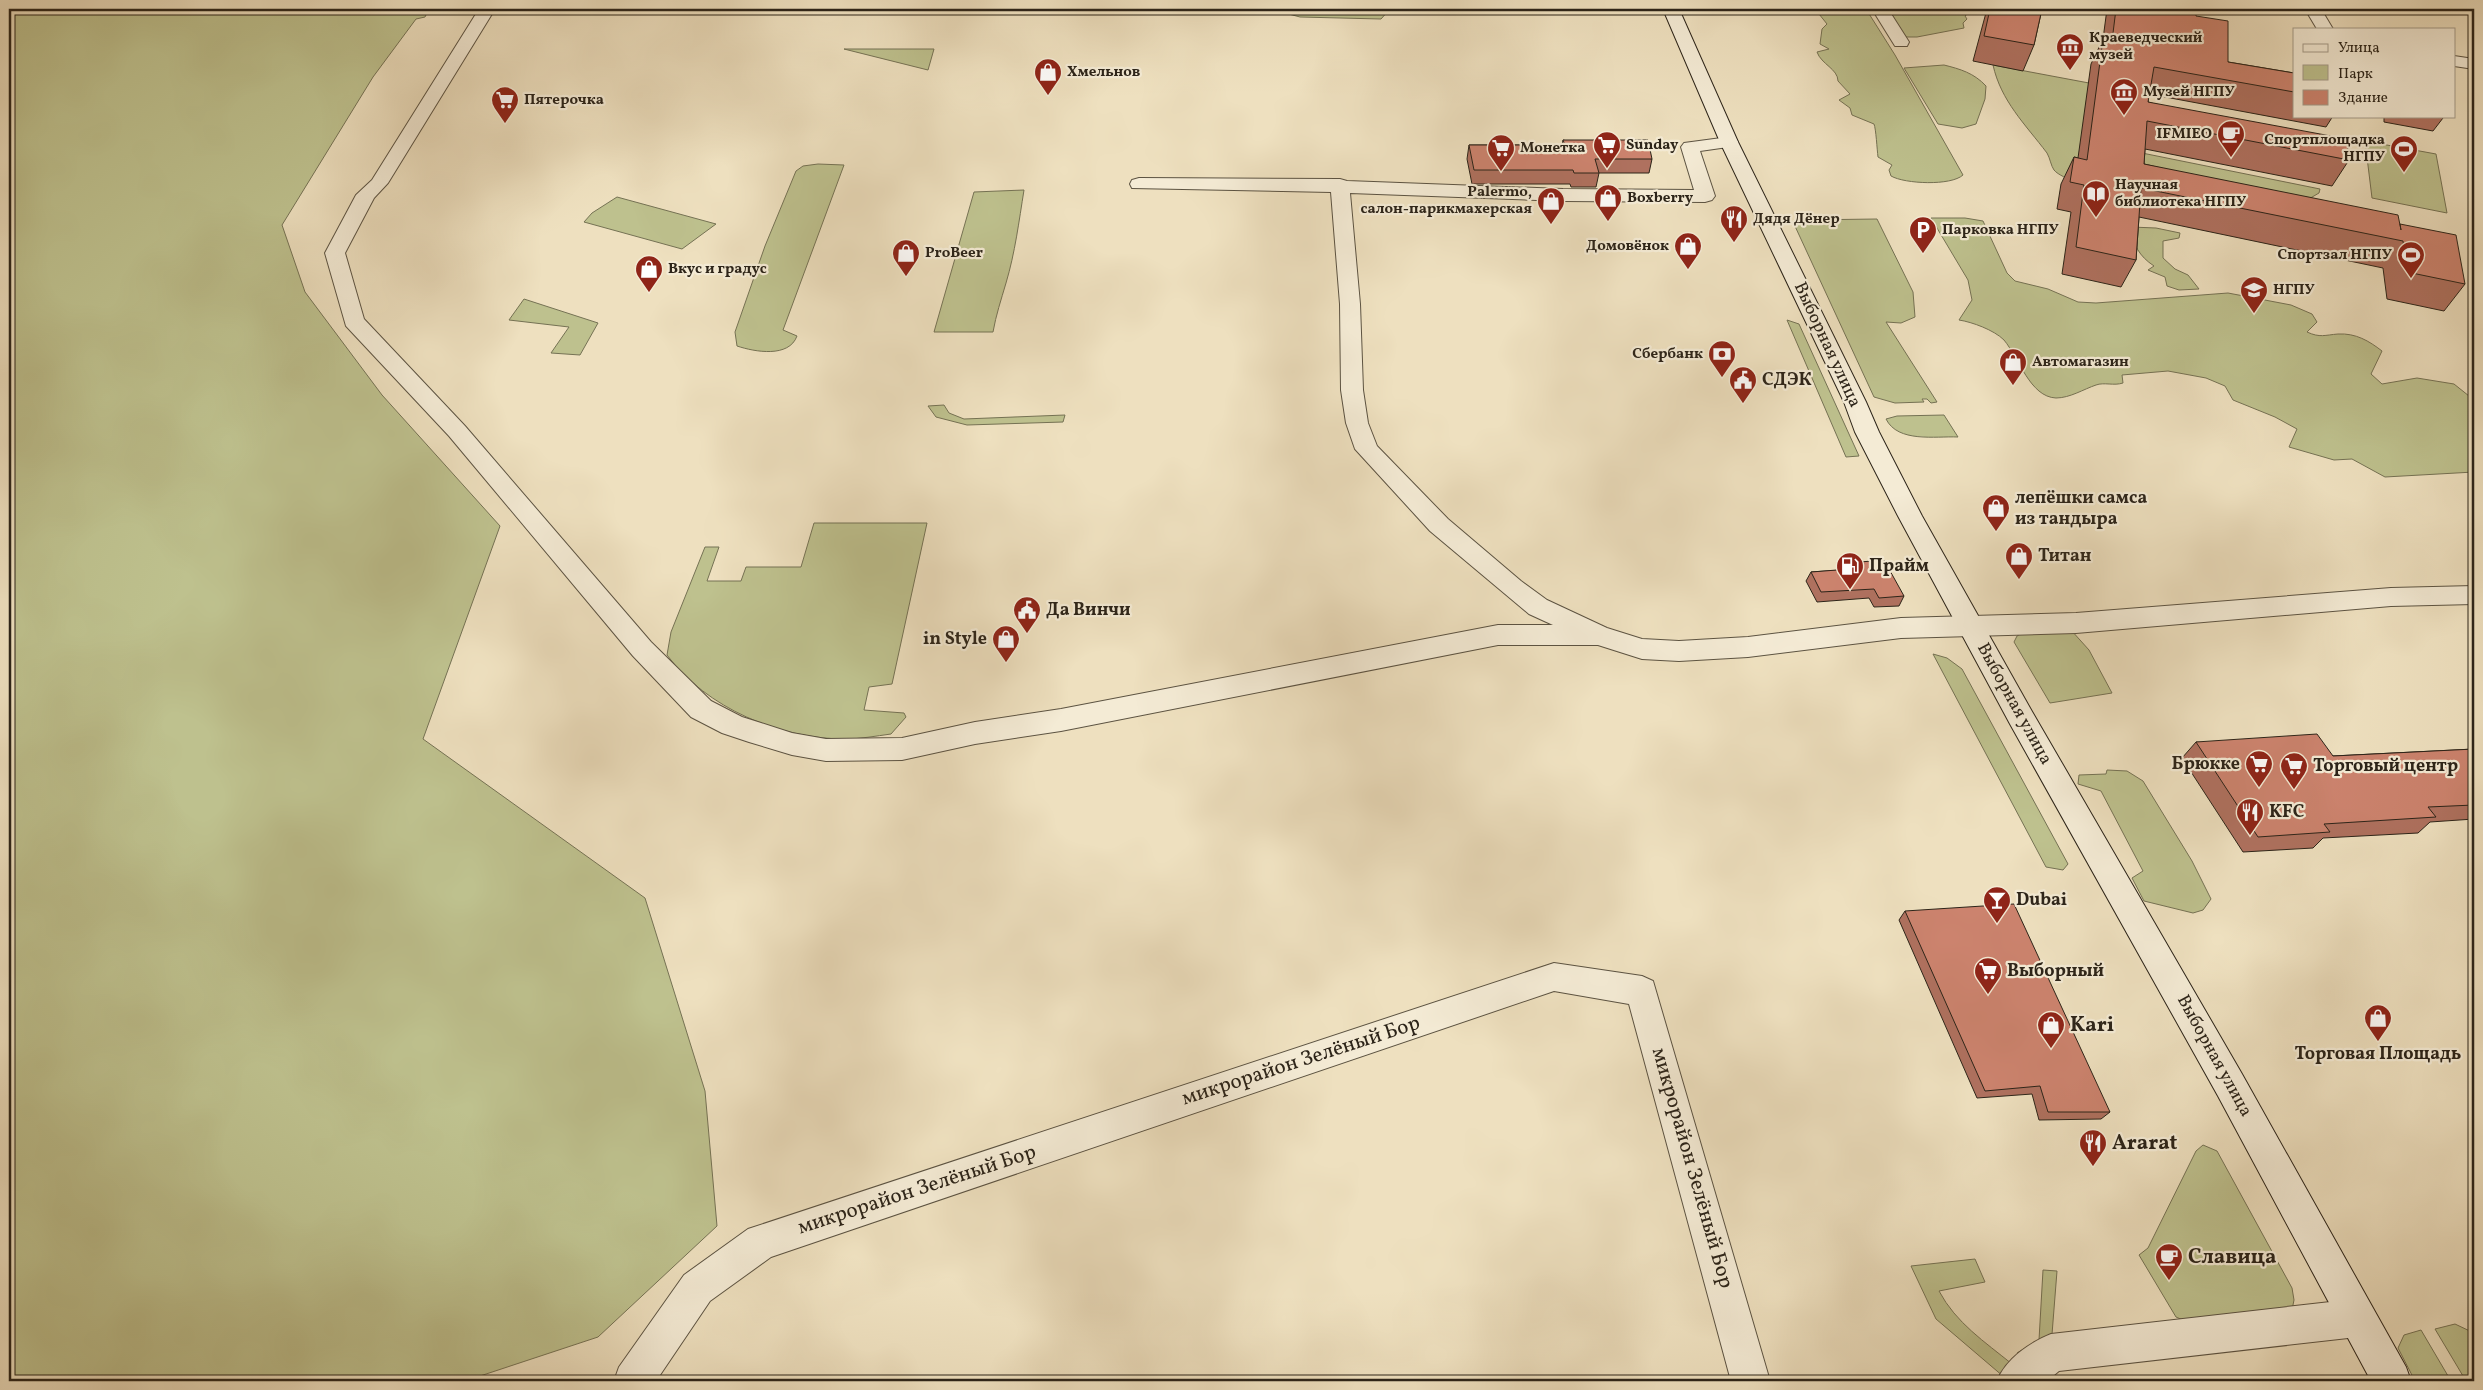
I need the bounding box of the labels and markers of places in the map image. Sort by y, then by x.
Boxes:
place label: Краеведческий музей [2089,28,2203,66]
museum icon: Краеведческий музей [2055,32,2085,71]
shop icon: Хмельнов [1033,57,1063,96]
place label: Хмельнов [1067,62,1141,83]
museum icon: Музей НГПУ [2109,77,2139,116]
place label: Музей НГПУ [2143,82,2235,103]
supermarket icon: Пятерочка [490,85,520,124]
place label: Пятерочка [524,90,604,111]
cafe icon: IFMIEO [2216,119,2246,158]
place label: IFMIEO [2157,124,2212,145]
supermarket icon: Sunday [1592,130,1622,169]
place label: Спортплощадка НГПУ [2264,130,2385,168]
supermarket icon: Монетка [1486,133,1516,172]
sports icon: Спортплощадка НГПУ [2389,134,2419,173]
place label: Sunday [1626,135,1679,156]
place label: Монетка [1520,138,1585,159]
place label: Научная библиотека НГПУ [2115,175,2246,213]
library icon: Научная библиотека НГПУ [2081,179,2111,218]
place label: Palermo, салон-парикмахерская [1361,182,1532,220]
shop icon: Boxberry [1593,183,1623,222]
shop icon: Palermo, салон-парикмахерская [1536,186,1566,225]
place label: Boxberry [1627,188,1694,209]
restaurant icon: Дядя Дёнер [1719,204,1749,243]
place label: Дядя Дёнер [1753,209,1840,230]
parking icon: Парковка НГПУ [1908,215,1938,254]
place label: Парковка НГПУ [1942,220,2059,241]
shop icon: Домовёнок [1673,231,1703,270]
place label: Домовёнок [1586,236,1669,257]
shop icon: ProBeer [891,238,921,277]
sports icon: Спортзал НГПУ [2396,240,2426,279]
place label: ProBeer [925,243,983,264]
place label: Спортзал НГПУ [2278,245,2392,266]
shop icon: Вкус и градус [634,254,664,293]
place label: Вкус и градус [668,259,767,280]
school or university icon: НГПУ [2239,275,2269,314]
place label: НГПУ [2273,280,2315,301]
bank icon: Сбербанк [1707,339,1737,378]
place label: Сбербанк [1632,344,1703,365]
shop icon: Автомагазин [1998,347,2028,386]
place label: Автомагазин [2032,352,2129,373]
public building icon: СДЭК [1728,365,1758,404]
place label: СДЭК [1762,368,1812,393]
place label: лепёшки самса из тандыра [2015,486,2147,532]
shop icon: лепёшки самса из тандыра [1981,493,2011,532]
shop icon: Титан [2004,541,2034,580]
place label: Титан [2038,544,2092,569]
fuel station icon: Прайм [1835,551,1865,590]
place label: Прайм [1869,554,1930,579]
public building icon: Да Винчи [1012,595,1042,634]
place label: Да Винчи [1046,598,1131,623]
shop icon: in Style [991,624,1021,663]
place label: in Style [923,627,987,652]
supermarket icon: Брюкке [2244,749,2274,788]
supermarket icon: Торговый центр [2279,751,2309,790]
place label: Брюкке [2172,752,2240,777]
place label: Торговый центр [2313,754,2458,779]
restaurant icon: KFC [2235,797,2265,836]
place label: KFC [2269,800,2304,825]
bar icon: Dubai [1982,885,2012,924]
place label: Dubai [2016,888,2067,913]
supermarket icon: Выборный [1973,956,2003,995]
place label: Выборный [2007,959,2104,984]
shop icon: Торговая Площадь [2363,1003,2393,1042]
shop icon: Kari [2036,1010,2066,1049]
place label: Kari [2070,1011,2114,1040]
place label: Торговая Площадь [2295,1042,2461,1067]
restaurant icon: Ararat [2078,1128,2108,1167]
place label: Ararat [2112,1129,2177,1158]
cafe icon: Славица [2154,1242,2184,1281]
place label: Славица [2188,1243,2277,1272]

